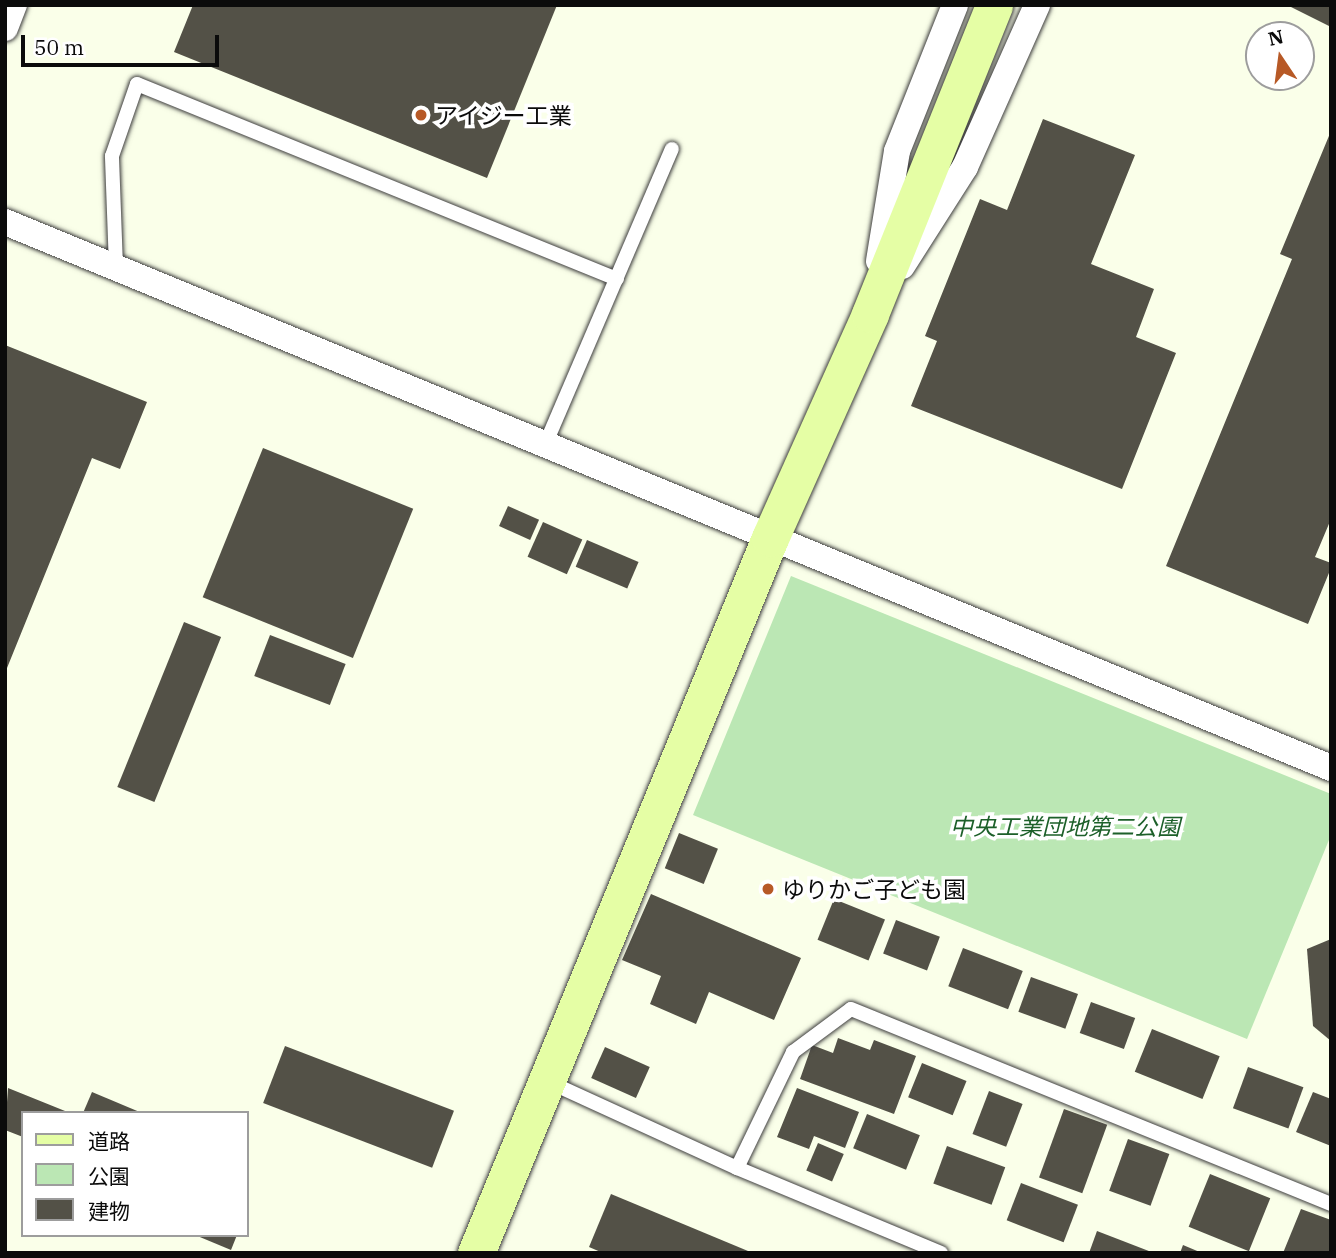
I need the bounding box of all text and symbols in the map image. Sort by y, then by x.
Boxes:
scale bar [24,21,222,65]
north arrow [1245,21,1315,91]
text: N [1266,24,1286,51]
text: 50 m [34,33,84,61]
place label: アイジー工業 [435,101,573,129]
marker: アイジー工業 [413,107,429,123]
park label: 中央工業団地第二公園 [950,812,1180,840]
place label: ゆりかご子ども園 [782,875,966,903]
marker: ゆりかご子ども園 [760,881,776,897]
legend [21,1111,248,1237]
text: 道路 [88,1127,130,1155]
text: 公園 [88,1162,130,1190]
text: 建物 [88,1197,130,1225]

